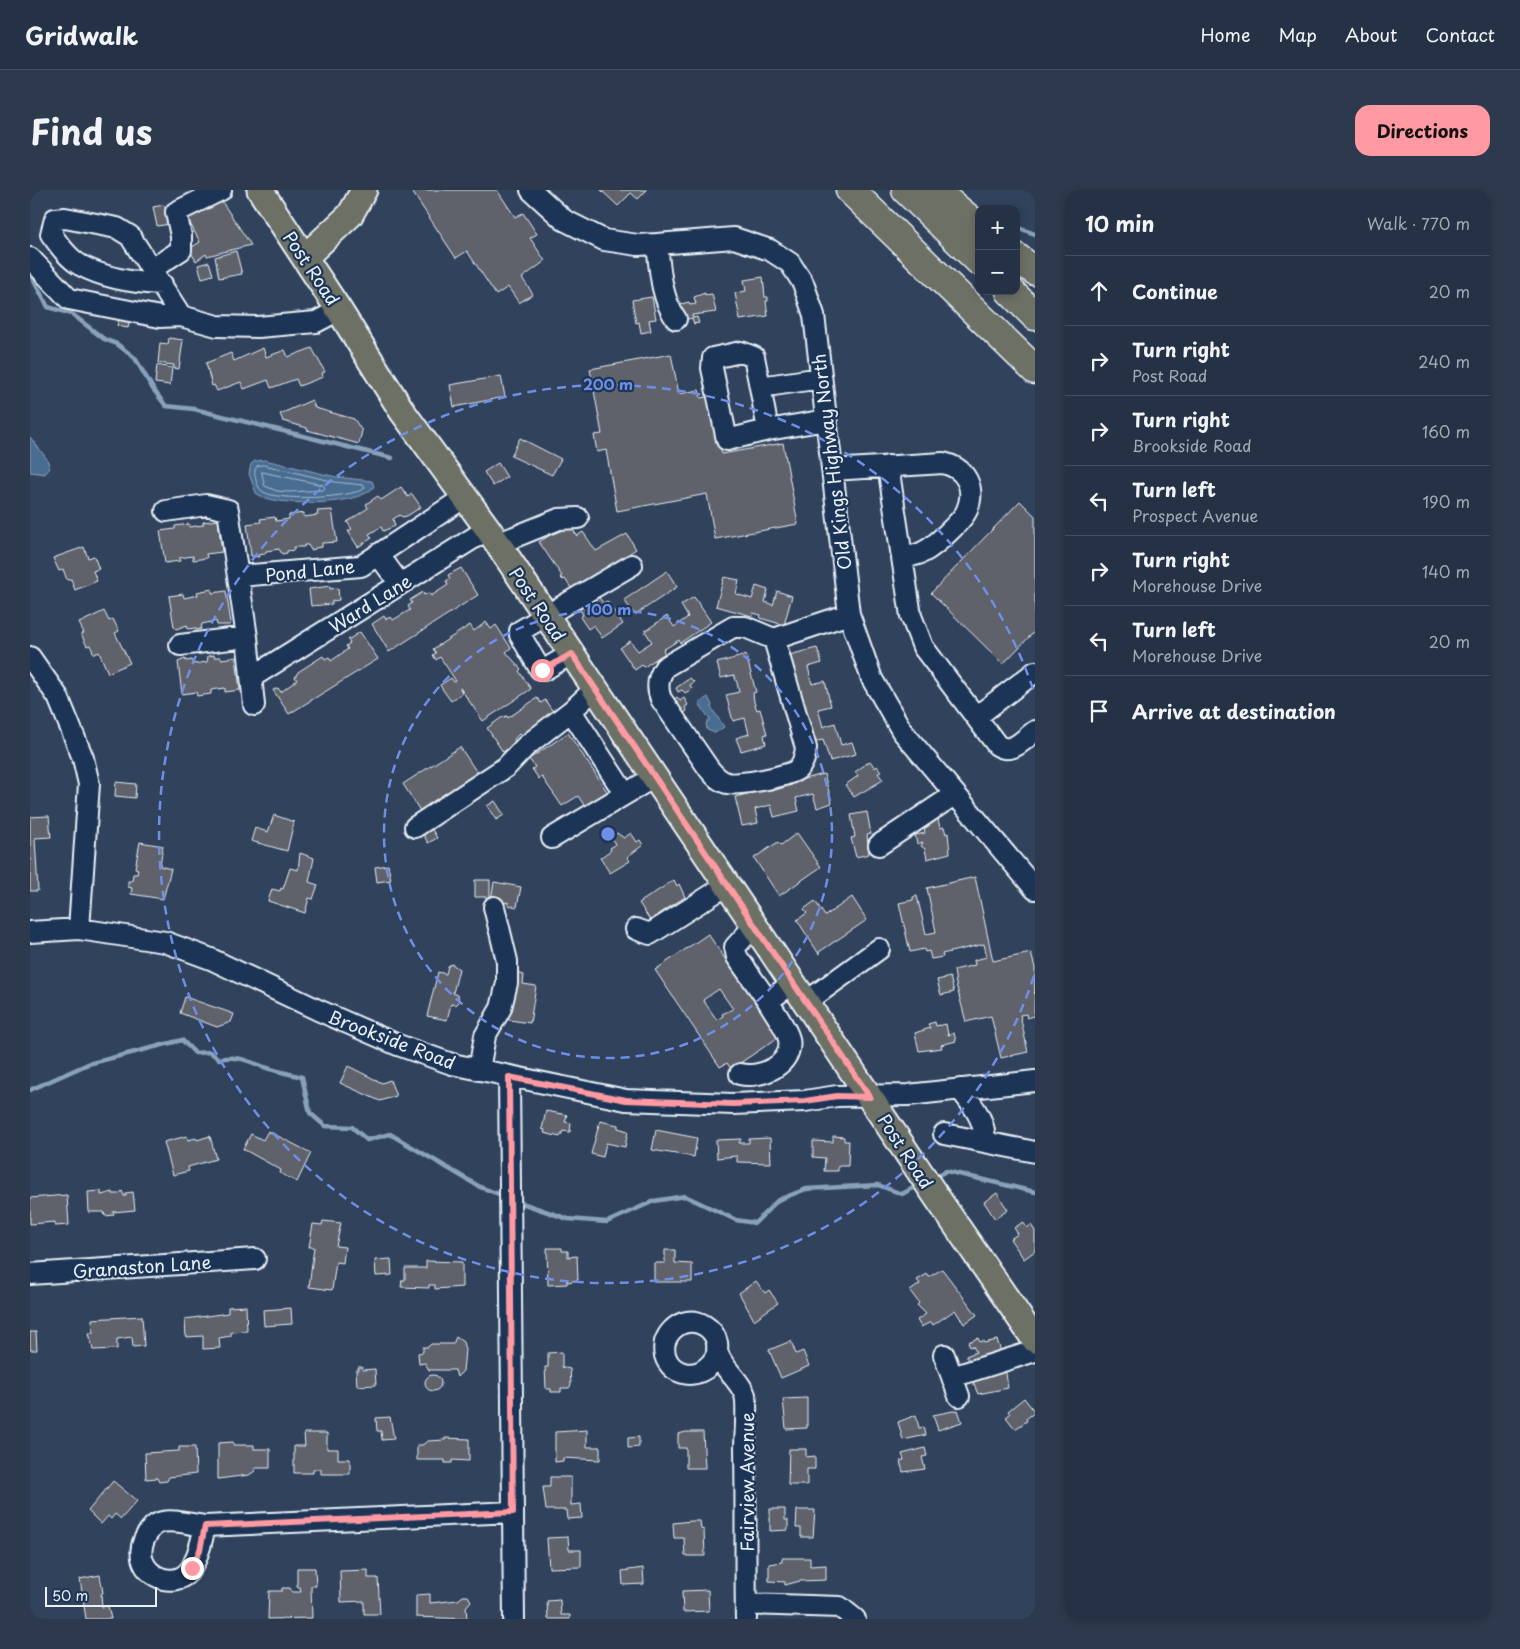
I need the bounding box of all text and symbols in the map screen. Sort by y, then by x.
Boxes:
text: Gridwalk [25,17,138,53]
text: Home [1200,21,1250,48]
text: Map [1278,21,1317,48]
text: About [1345,21,1397,48]
text: Contact [1425,21,1495,48]
text: Find us [30,104,152,157]
button: Directions [1355,105,1490,156]
map controls [975,205,1020,295]
button: + [975,205,1020,250]
text: 10 min [1085,207,1155,239]
text: Walk · 770 m [1367,211,1470,235]
street label: Post Road [277,225,347,311]
button: − [975,250,1020,295]
icon: ahead [1085,277,1113,305]
text: Continue [1132,277,1218,305]
text: 20 m [1429,279,1470,303]
text: Turn right [1132,335,1230,363]
icon: right [1085,347,1113,375]
text: 240 m [1418,349,1470,373]
street label: Old Kings Highway North [804,352,858,572]
text: Post Road [1132,363,1207,387]
text: 200 m [583,372,633,395]
text: Turn right [1132,405,1230,433]
icon: right [1085,417,1113,445]
text: 160 m [1422,419,1470,443]
text: Brookside Road [1132,433,1252,457]
text: Turn left [1132,475,1216,503]
icon: left [1085,487,1113,515]
text: 190 m [1422,489,1470,513]
text: Prospect Avenue [1132,503,1258,527]
text: Turn right [1132,545,1230,573]
street label: Pond Lane [264,552,356,588]
icon: right [1085,557,1113,585]
text: 140 m [1422,559,1470,583]
street label: Post Road [503,561,573,647]
street label: Ward Lane [323,567,417,639]
text: Morehouse Drive [1132,573,1262,597]
text: 100 m [585,597,631,620]
text: Turn left [1132,615,1216,643]
icon: left [1085,627,1113,655]
text: 20 m [1429,629,1470,653]
text: Morehouse Drive [1132,643,1262,667]
route start [531,659,554,682]
icon: arrive [1085,697,1113,725]
text: Arrive at destination [1132,697,1336,725]
centre of rings [599,825,617,843]
street label: Brookside Road [324,1002,460,1076]
street label: Post Road [872,1108,940,1194]
street label: Granaston Lane [72,1248,212,1284]
street label: Fairview Avenue [733,1412,760,1552]
route end [181,1557,204,1580]
scale bar [45,1584,158,1607]
text: 50 m [52,1585,88,1606]

